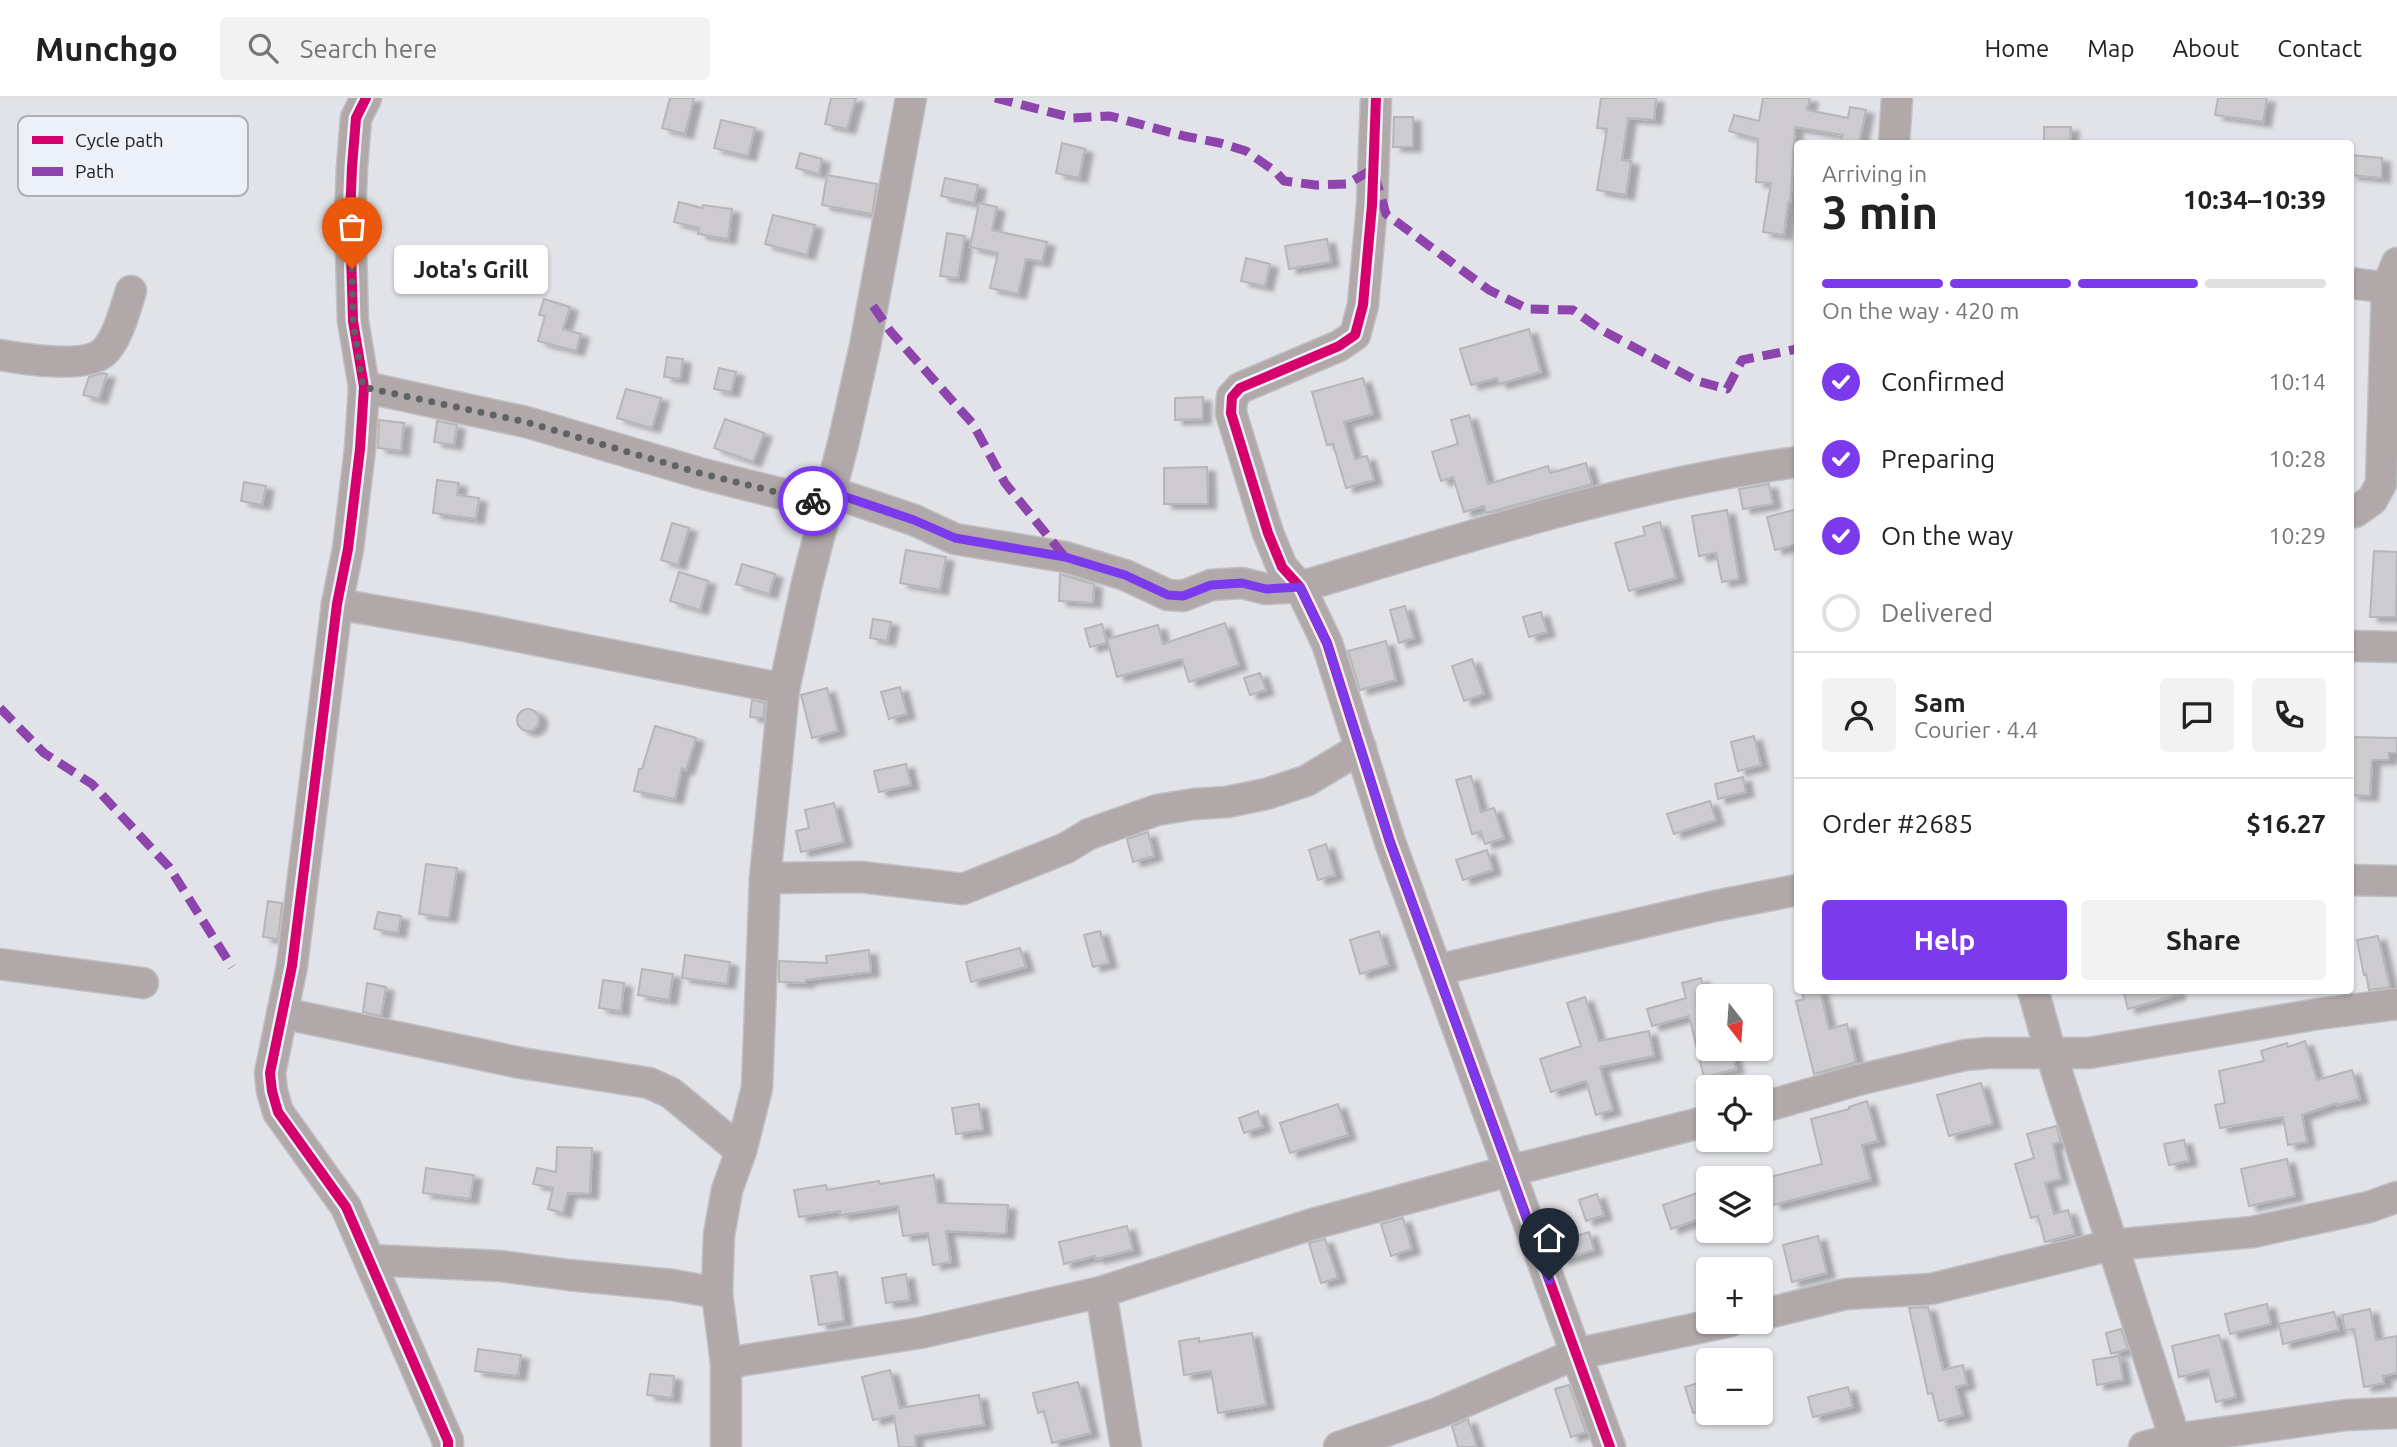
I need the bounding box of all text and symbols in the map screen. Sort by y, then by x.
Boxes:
search box [220,17,710,80]
icon: search [244,29,282,67]
text: Munchgo [35,30,178,67]
text: Search here [300,34,437,63]
text: Home [1984,35,2049,62]
text: Map [2087,35,2134,62]
text: About [2172,35,2239,62]
text: Contact [2277,35,2362,62]
legend [18,116,248,196]
text: Cycle path [75,129,164,151]
text: Path [75,160,114,182]
text: Arriving in [1822,161,1927,186]
text: 10:34–10:39 [2183,185,2326,214]
text: 3 min [1822,186,1938,238]
pin [322,197,382,269]
icon: bag [333,208,371,246]
callout: Jota's Grill [394,244,548,294]
text: Jota's Grill [413,257,529,282]
text: On the way · 420 m [1822,298,2019,323]
icon: check [1822,363,1860,401]
text: Confirmed [1881,367,2005,396]
text: 10:14 [2268,369,2326,394]
icon: check [1822,440,1860,478]
text: Preparing [1881,444,1995,473]
text: 10:28 [2268,446,2326,471]
courier [778,466,848,536]
icon: bike [794,482,832,520]
icon: check [1822,517,1860,555]
text: On the way [1881,521,2013,550]
text: 10:29 [2268,523,2326,548]
text: Delivered [1881,598,1993,627]
button: person [1822,678,1896,752]
button: chat [2160,678,2234,752]
button: phone [2252,678,2326,752]
text: Sam [1914,688,1966,717]
text: Courier · 4.4 [1914,717,2038,742]
text: Order #2685 [1822,809,1973,838]
text: $16.27 [2246,809,2326,838]
button: Help [1822,900,2067,980]
button: Share [2081,900,2326,980]
north arrow [1696,984,1773,1060]
map controls [1696,984,1773,1425]
button: locate [1696,1075,1773,1152]
button: layers [1696,1166,1773,1243]
pin [1519,1208,1579,1280]
icon: home [1530,1219,1568,1257]
button: + [1696,1257,1773,1334]
button: − [1696,1348,1773,1425]

